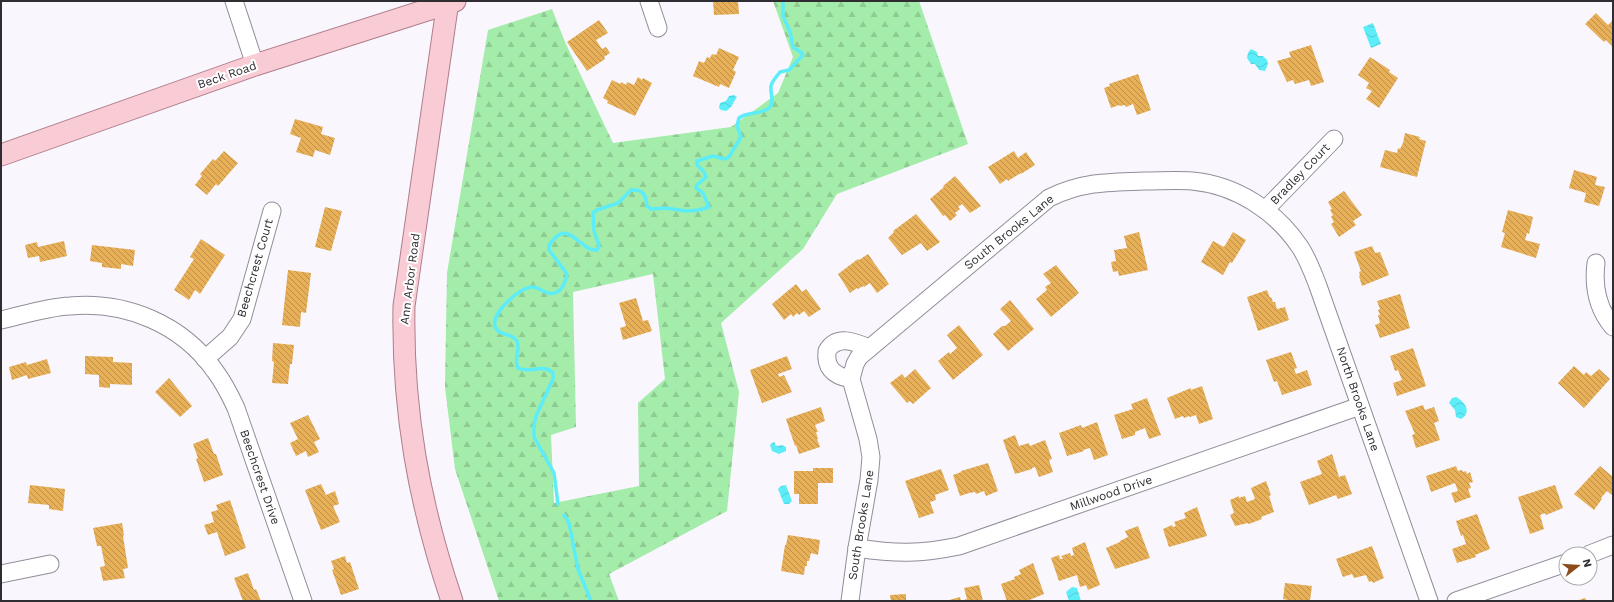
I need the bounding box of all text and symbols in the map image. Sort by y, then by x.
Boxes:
street label: Beck Road [196,58,258,92]
street label: Bradley Court [1267,141,1333,207]
street label: South Brooks Lane [961,192,1057,272]
street label: Beechcrest Court [234,217,276,319]
street label: Ann Arbor Road [397,233,423,325]
street label: North Brooks Lane [1334,345,1382,453]
street label: Beechcrest Drive [237,428,283,526]
street label: South Brooks Lane [845,469,877,581]
street label: Millwood Drive [1068,472,1154,514]
north arrow [1558,546,1598,586]
text: N [1580,557,1594,569]

